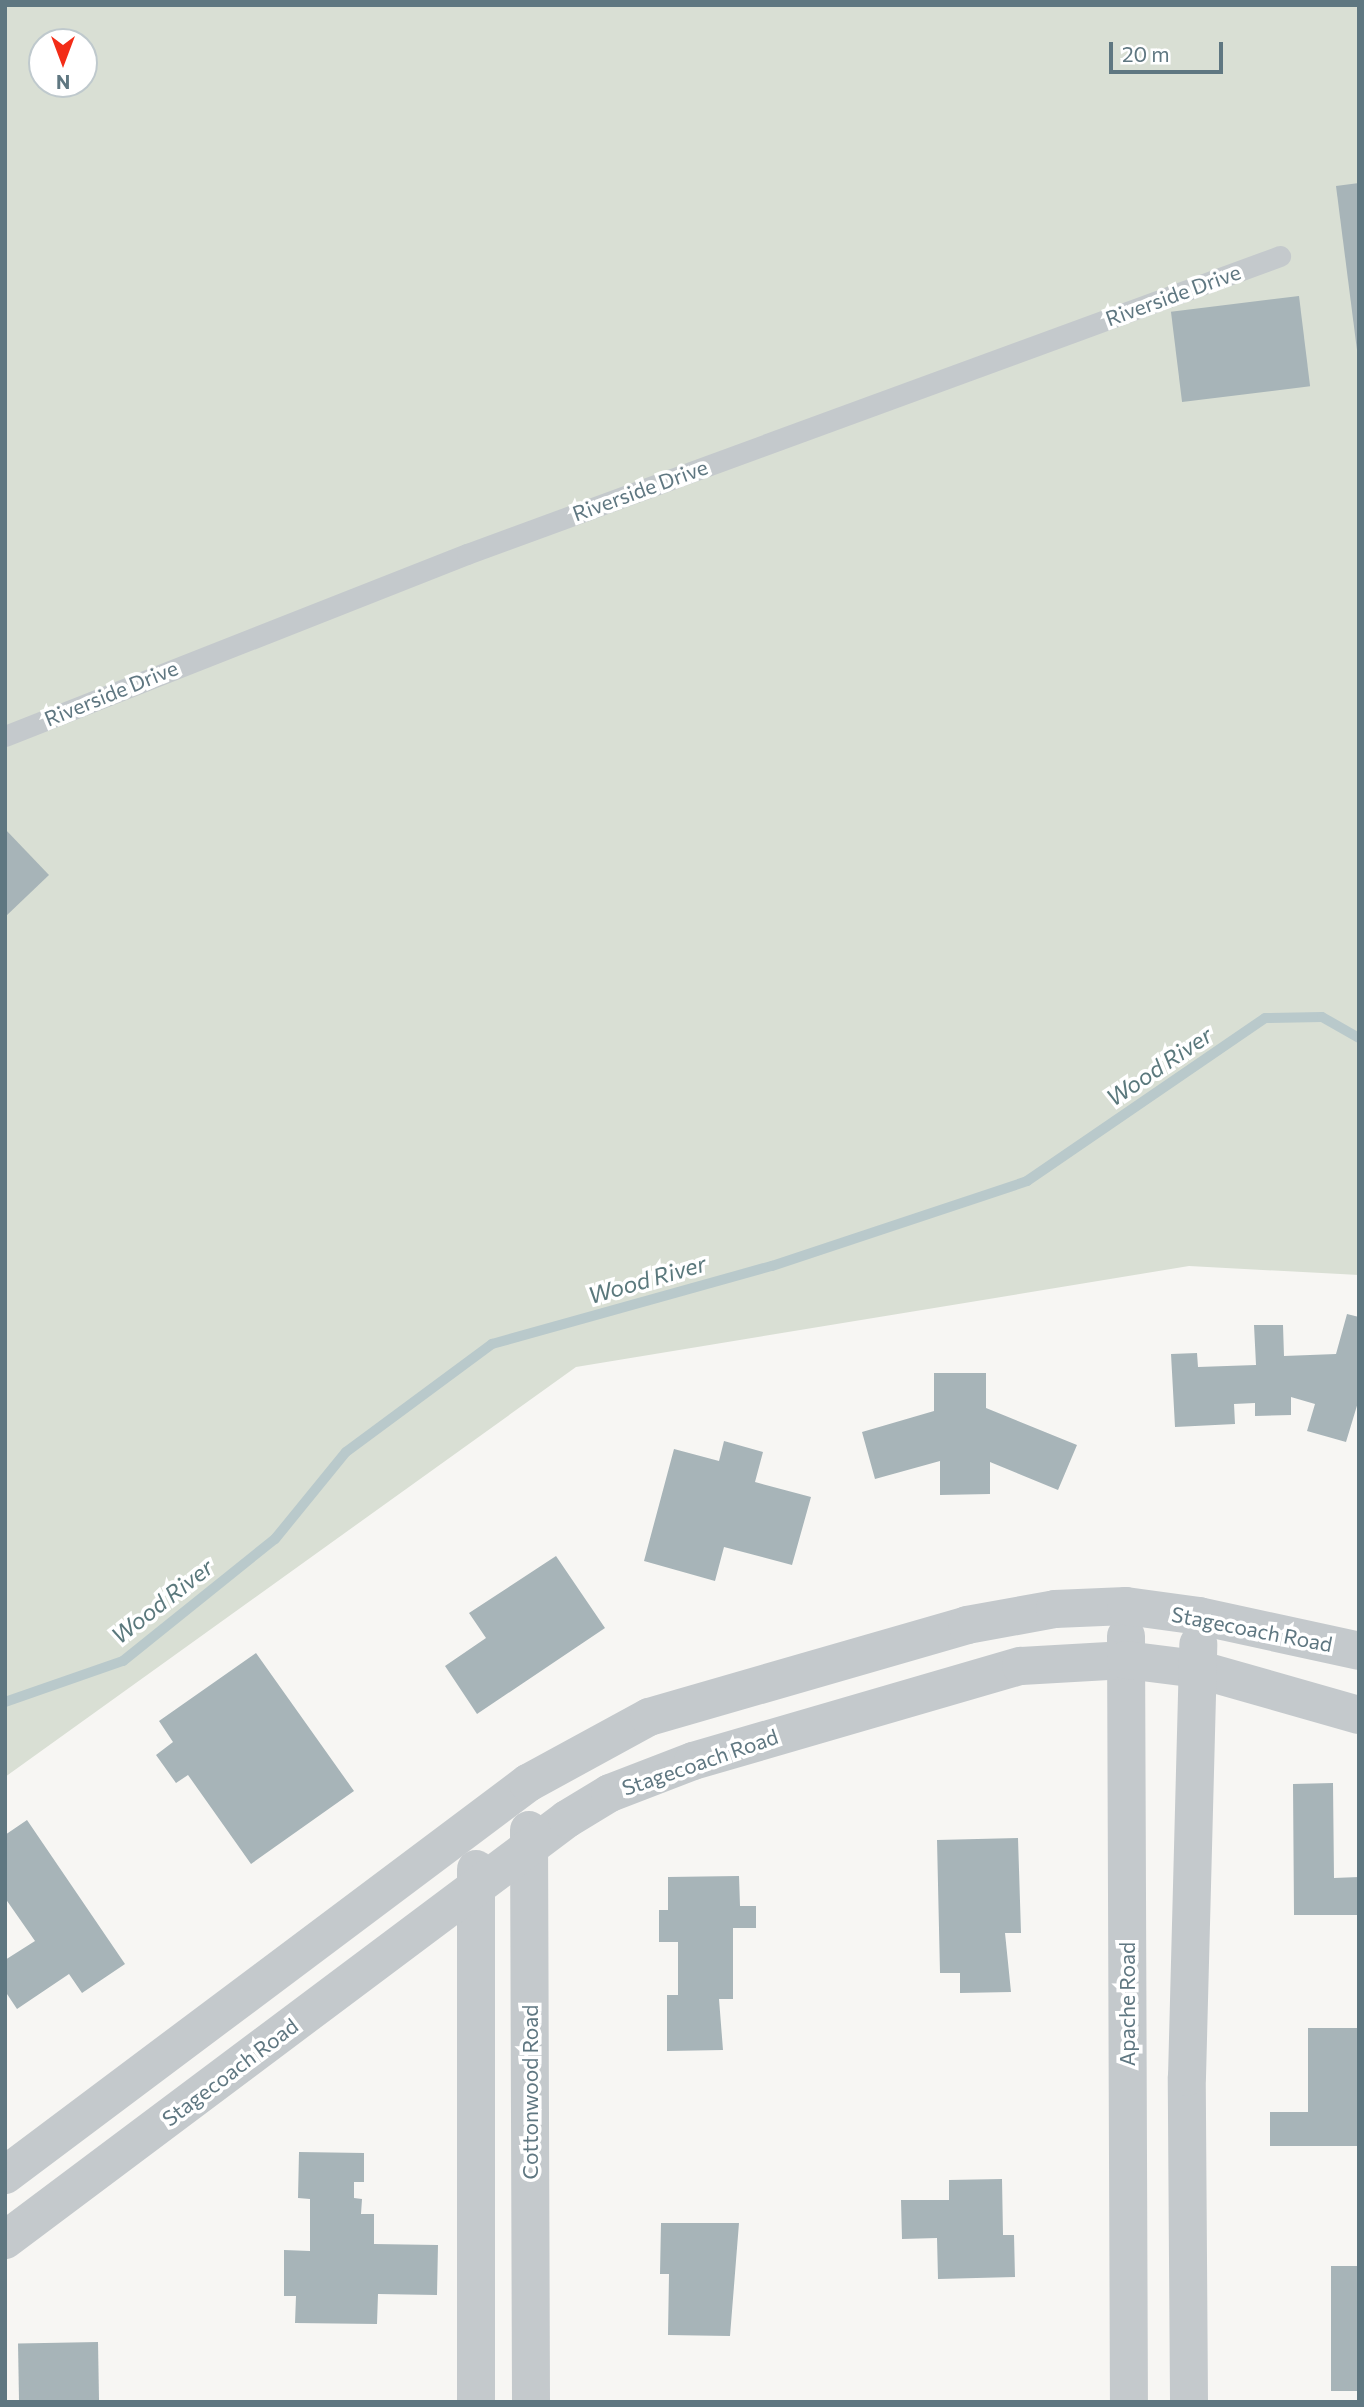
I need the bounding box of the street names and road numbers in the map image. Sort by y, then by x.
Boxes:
street label: Riverside Drive [1102,259,1244,331]
street label: Riverside Drive [569,454,711,526]
street label: Riverside Drive [41,655,181,731]
street label: Stagecoach Road [1169,1601,1335,1657]
street label: Stagecoach Road [619,1723,781,1801]
street label: Apache Road [1114,1942,1140,2066]
street label: Cottonwood Road [517,2005,543,2179]
street label: Stagecoach Road [157,2013,303,2131]

